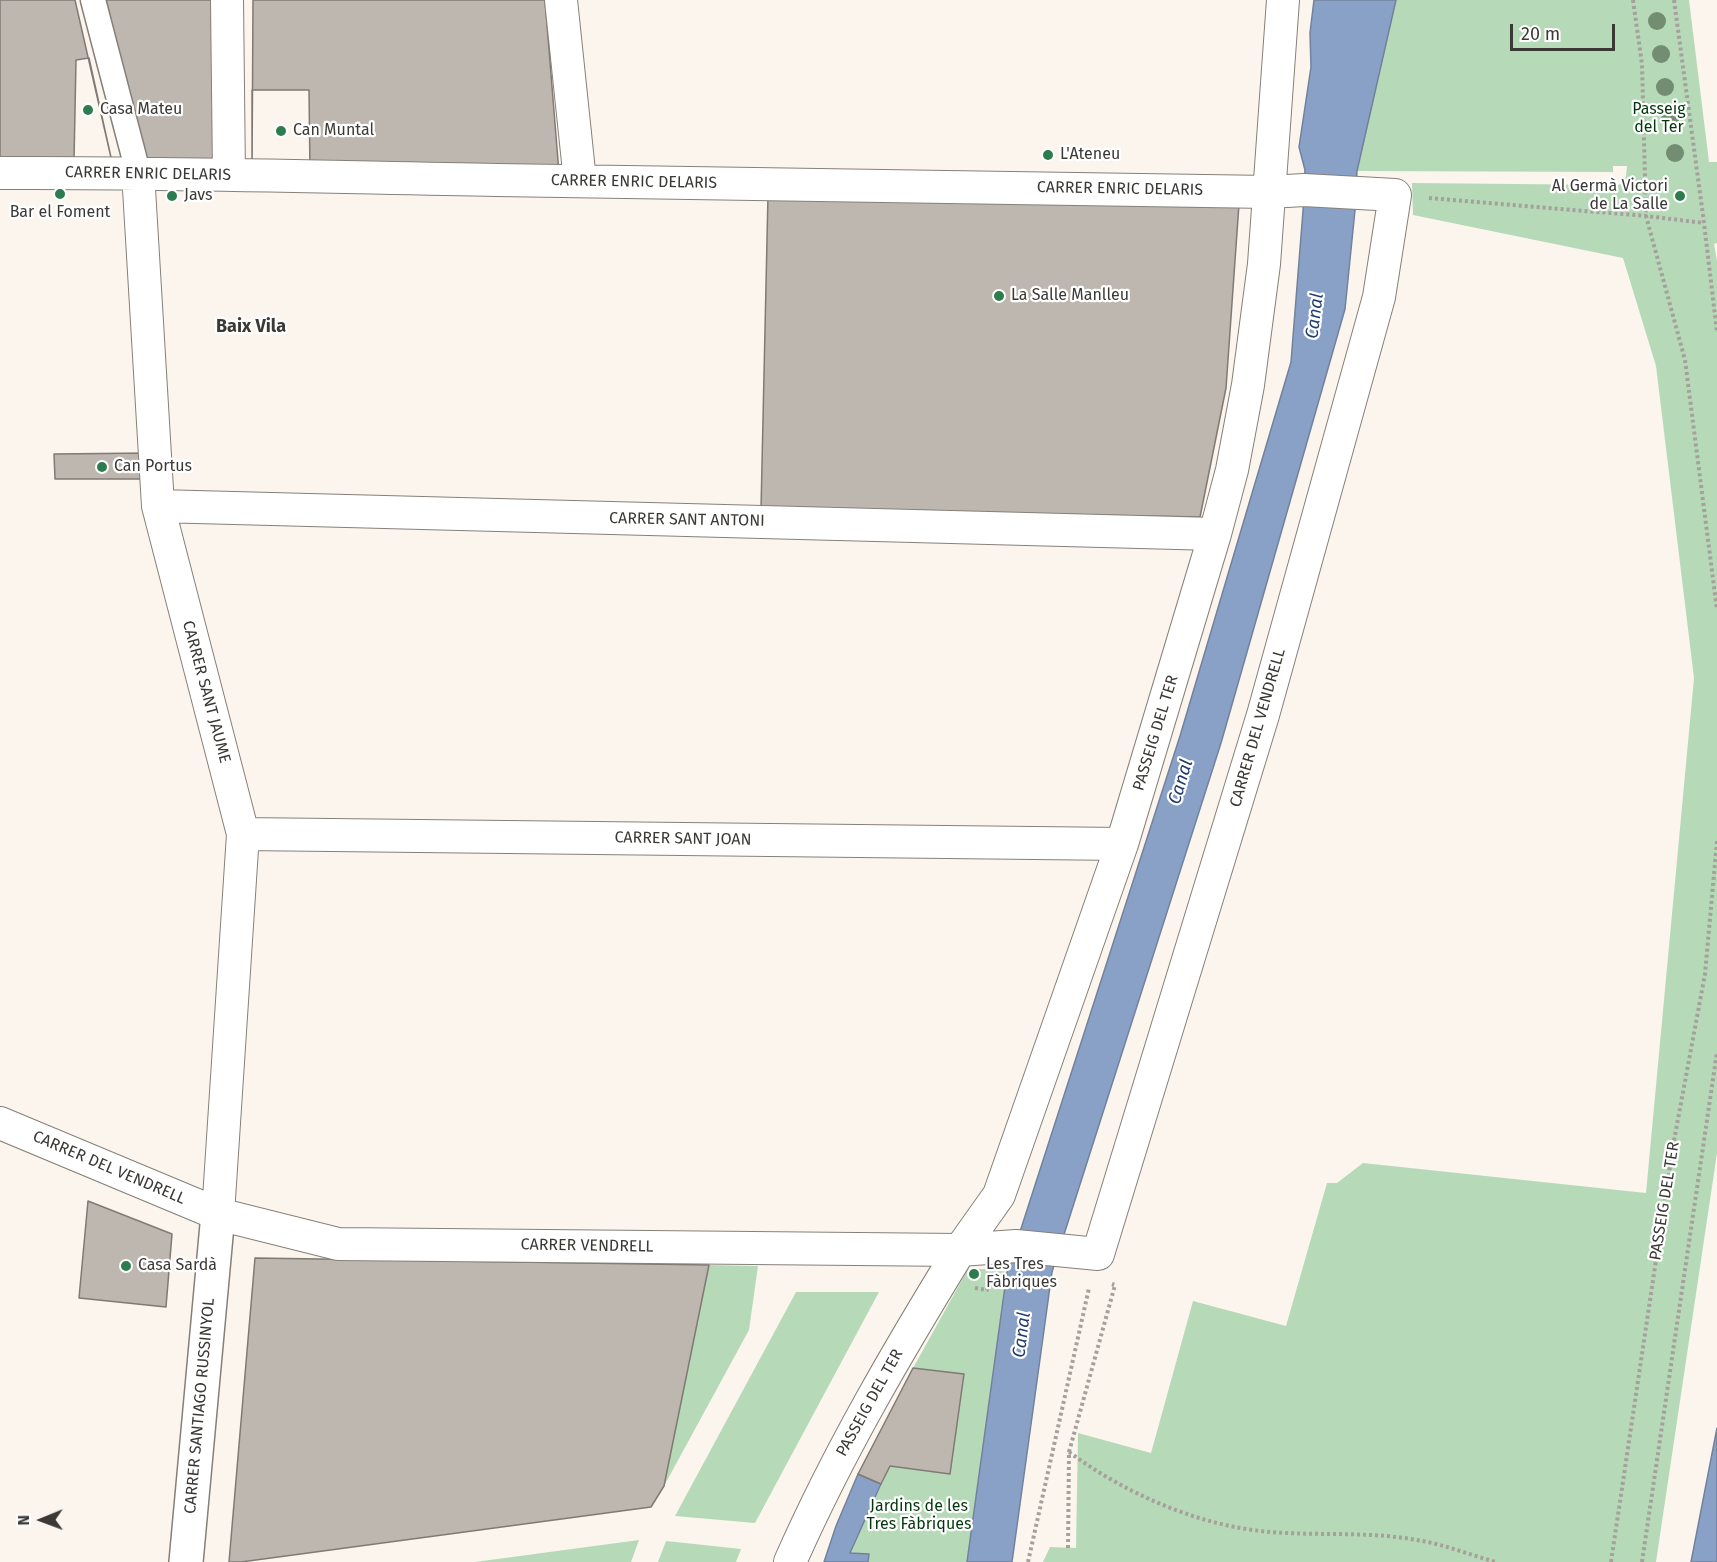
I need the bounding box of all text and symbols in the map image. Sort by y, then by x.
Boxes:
scale bar [1513,12,1618,50]
text: 20 m [1521,23,1560,45]
place label: Casa Mateu [100,100,182,120]
park label: Passeig del Ter [1632,100,1686,138]
marker: Casa Mateu [81,103,95,117]
place label: Can Muntal [293,121,374,141]
marker: Can Muntal [274,124,288,138]
place label: L'Ateneu [1060,145,1120,165]
marker: L'Ateneu [1041,148,1055,162]
street label: CARRER ENRIC DELARIS [65,163,231,185]
street label: CARRER ENRIC DELARIS [551,171,717,193]
place label: Al Germà Victori de La Salle [1552,177,1668,215]
street label: CARRER ENRIC DELARIS [1037,178,1203,200]
place label: Javs [184,186,213,206]
marker: Bar el Foment [53,187,67,201]
marker: Javs [165,189,179,203]
marker: Al Germà Victori de La Salle [1673,189,1687,203]
place label: Bar el Foment [10,203,110,223]
place label: La Salle Manlleu [1011,286,1129,306]
marker: La Salle Manlleu [992,289,1006,303]
water label: Canal [1301,292,1329,340]
district label: Baix Vila [216,316,286,338]
place label: Can Portus [114,457,192,477]
marker: Can Portus [95,460,109,474]
street label: CARRER SANT ANTONI [609,509,765,531]
street label: CARRER SANT JAUME [178,619,234,765]
street label: CARRER DEL VENDRELL [1226,647,1290,809]
street label: PASSEIG DEL TER [1129,673,1183,793]
water label: Canal [1164,757,1198,807]
street label: CARRER SANT JOAN [614,828,752,850]
street label: CARRER DEL VENDRELL [30,1127,188,1209]
street label: PASSEIG DEL TER [1646,1140,1684,1262]
street label: CARRER VENDRELL [520,1235,654,1257]
place label: Les Tres Fàbriques [986,1255,1057,1293]
place label: Casa Sardà [138,1256,217,1276]
marker: Casa Sardà [119,1259,133,1273]
marker: Les Tres Fàbriques [967,1267,981,1281]
street label: CARRER SANTIAGO RUSSINYOL [181,1297,219,1515]
water label: Canal [1008,1311,1036,1359]
street label: PASSEIG DEL TER [833,1346,907,1460]
north arrow [12,1490,72,1550]
park label: Jardins de les Tres Fàbriques [867,1497,971,1535]
text: N [14,1515,33,1526]

